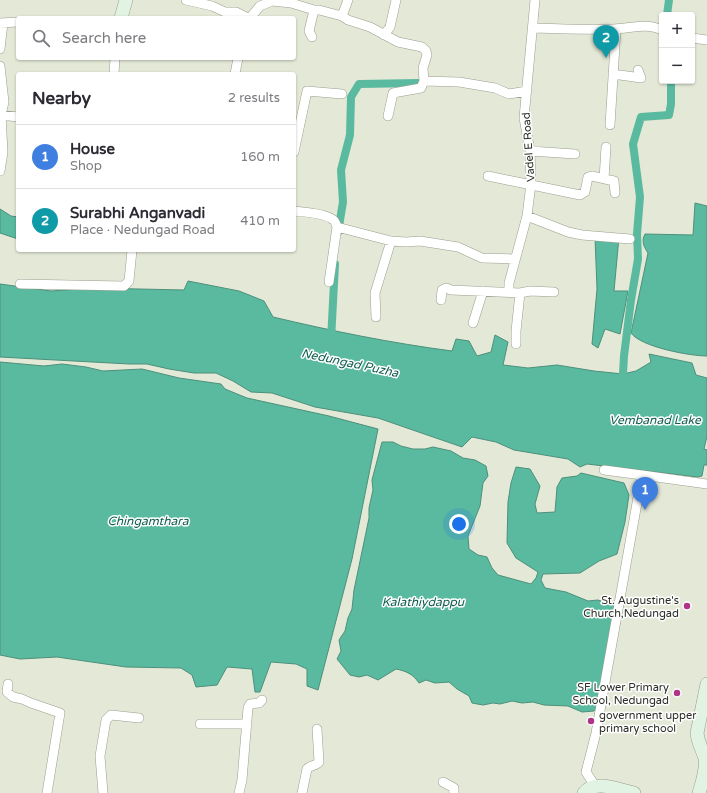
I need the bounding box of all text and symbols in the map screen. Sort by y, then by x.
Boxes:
map controls [659,12,695,84]
button: + [659,12,695,48]
search box [16,16,296,60]
pin: 2 [593,25,619,58]
icon: search [30,27,52,49]
text: Search here [62,29,146,47]
button: − [659,48,695,84]
text: Nearby [32,88,91,109]
text: 2 results [228,90,280,106]
street label: Vadel E Road [520,112,537,182]
text: House [70,140,115,158]
text: 1 [41,149,49,165]
text: 160 m [240,149,280,165]
text: Shop [70,158,102,174]
text: Surabhi Anganvadi [70,204,205,222]
text: 2 [41,213,49,229]
text: 410 m [240,213,280,229]
text: Place · Nedungad Road [70,222,215,238]
water label: Nedungad Puzha [300,346,400,380]
water label: Vembanad Lake [609,413,702,427]
pin: 1 [632,477,658,510]
water label: Chingamthara [107,514,189,528]
your location [449,514,469,534]
place label: St. Augustine's Church,Nedungad [583,594,679,620]
water label: Kalathiydappu [382,595,465,609]
marker: St. Augustine's Church,Nedungad [682,601,692,611]
place label: SF Lower Primary School, Nedungad [573,681,669,707]
marker: SF Lower Primary School, Nedungad [672,688,682,698]
place label: government upper primary school [599,709,697,735]
marker: government upper primary school [586,716,596,726]

